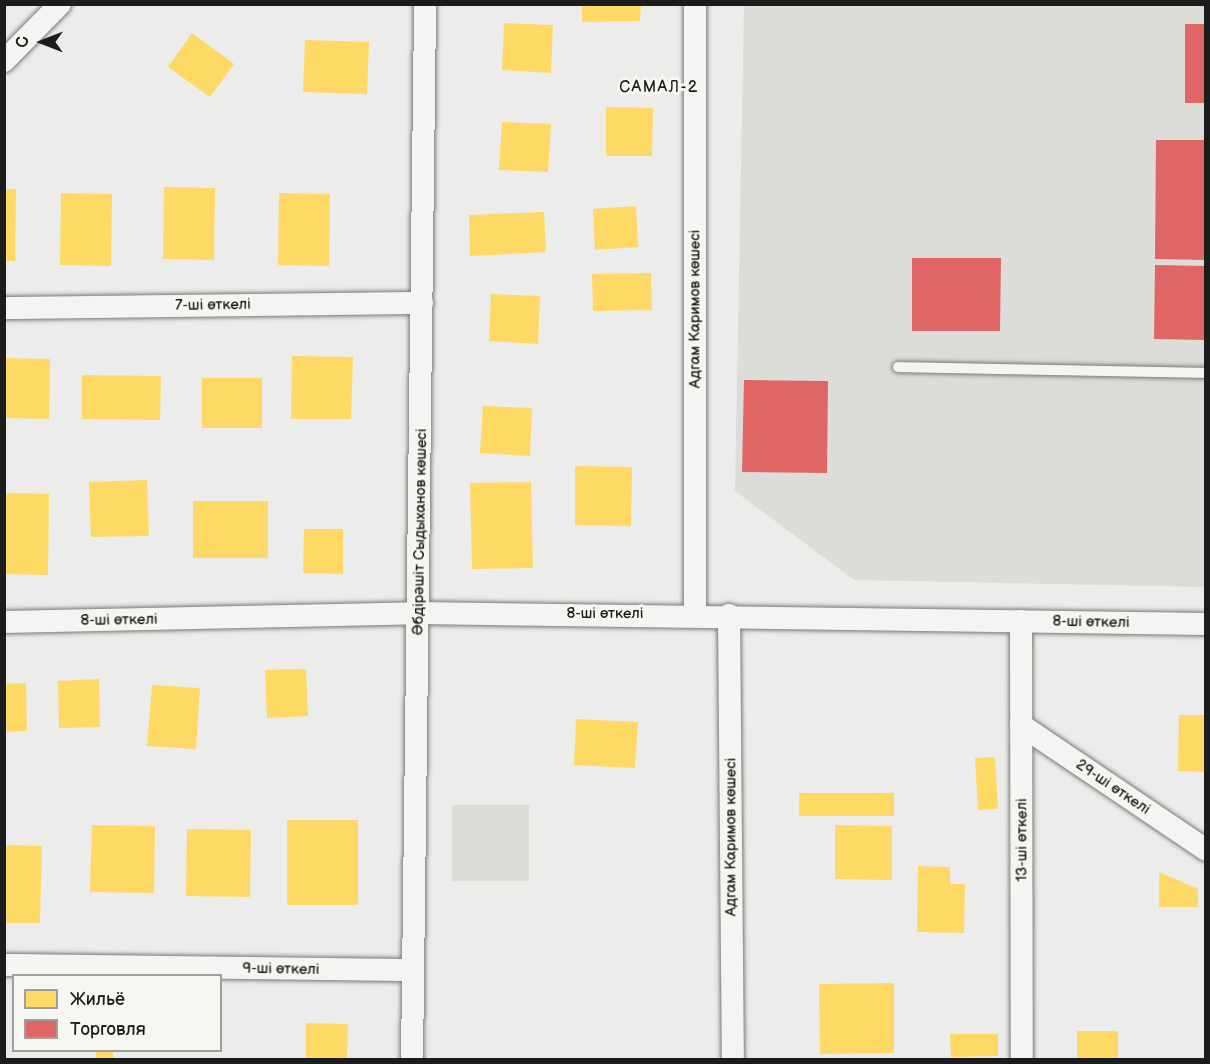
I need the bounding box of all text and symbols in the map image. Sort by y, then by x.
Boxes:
north arrow [12,12,72,72]
text: С [14,36,33,48]
district label: САМАЛ-2 [619,78,699,98]
street label: Адгам Каримов көшесі [686,230,704,388]
street label: 7-ші өткелі [175,295,251,315]
street label: Әбдірәшіт Сыдыханов көшесі [409,428,431,636]
street label: 8-ші өткелі [566,605,644,623]
street label: 8-ші өткелі [80,610,158,630]
street label: 8-ші өткелі [1052,612,1130,632]
street label: 29-ші өткелі [1072,756,1154,818]
street label: Адгам Каримов көшесі [722,758,740,916]
street label: 13-ші өткелі [1013,798,1031,882]
street label: 9-ші өткелі [242,959,320,979]
legend [12,974,222,1052]
text: Жильё [70,989,125,1010]
text: Торговля [70,1019,146,1040]

